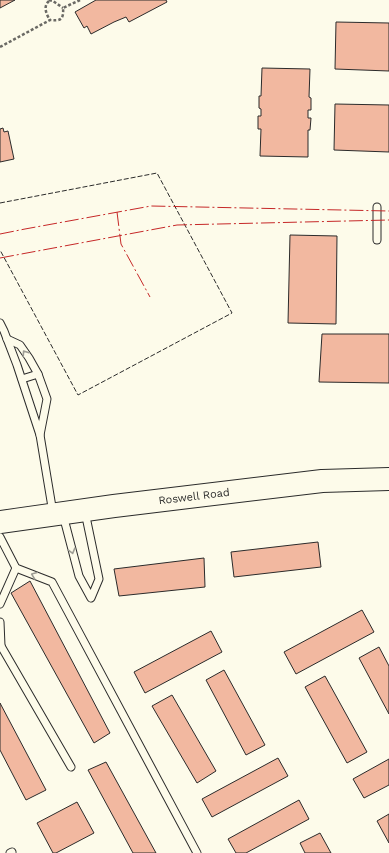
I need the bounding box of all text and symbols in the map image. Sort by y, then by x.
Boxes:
one-way arrow [23,350,30,357]
street label: Roswell Road [158,486,230,507]
one-way arrow [68,547,76,554]
one-way arrow [31,572,38,580]

